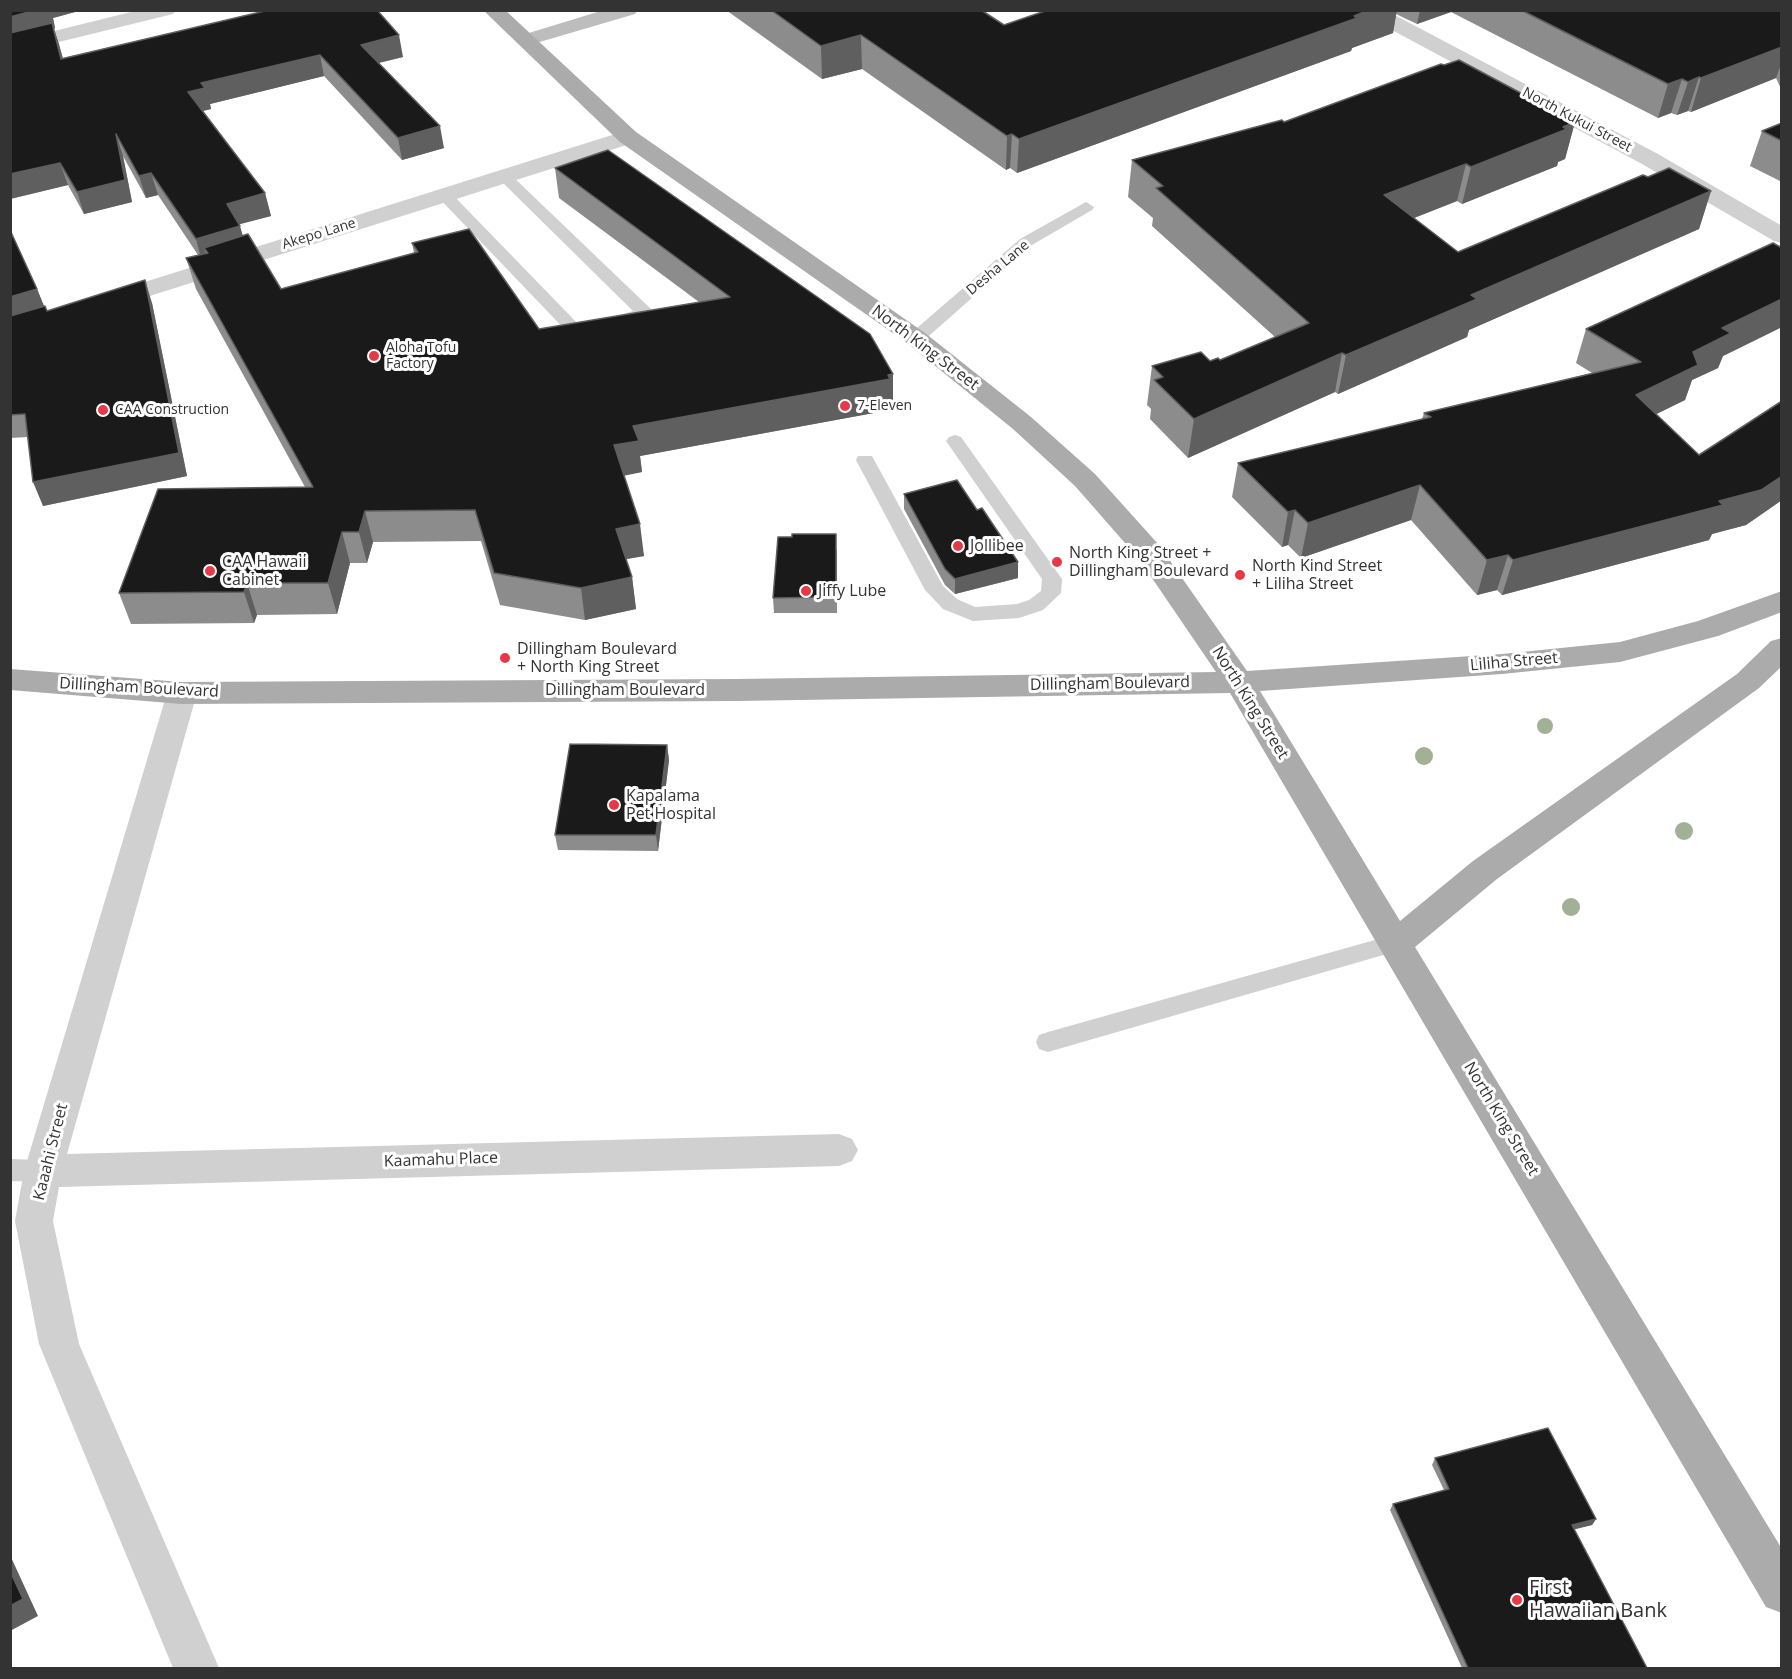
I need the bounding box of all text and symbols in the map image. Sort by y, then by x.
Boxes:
street label: North Kukui Street [1520,84,1634,156]
street label: Akepo Lane [280,215,358,253]
street label: Desha Lane [963,237,1033,299]
street label: North King Street [868,301,982,395]
place label: Aloha Tofu Factory [386,340,456,372]
marker: Aloha Tofu Factory [367,349,381,363]
place label: 7-Eleven [857,398,912,414]
marker: 7-Eleven [838,399,852,413]
place label: CAA Construction [115,402,229,418]
marker: CAA Construction [96,403,110,417]
place label: Jollibee [970,536,1024,556]
marker: Jollibee [951,539,965,553]
place label: North King Street + Dillingham Boulevard [1069,543,1229,581]
place label: CAA Hawaii Cabinet [222,552,307,590]
marker: North King Street + Dillingham Boulevard [1050,555,1064,569]
place label: North Kind Street + Liliha Street [1252,556,1382,594]
marker: CAA Hawaii Cabinet [203,564,217,578]
marker: North Kind Street + Liliha Street [1233,568,1247,582]
place label: Jiffy Lube [818,581,886,601]
marker: Jiffy Lube [799,584,813,598]
place label: Dillingham Boulevard + North King Street [517,639,677,677]
street label: North King Street [1208,643,1292,763]
street label: Liliha Street [1469,649,1559,675]
marker: Dillingham Boulevard + North King Street [498,651,512,665]
street label: Dillingham Boulevard [1030,673,1190,695]
street label: Dillingham Boulevard [59,674,219,702]
street label: Dillingham Boulevard [545,680,705,700]
place label: Kapalama Pet Hospital [626,786,716,824]
marker: Kapalama Pet Hospital [607,798,621,812]
street label: North King Street [1460,1059,1542,1179]
street label: Kaaahi Street [30,1102,72,1202]
street label: Kaamahu Place [384,1148,498,1172]
place label: First Hawaiian Bank [1529,1576,1667,1623]
marker: First Hawaiian Bank [1510,1593,1524,1607]

